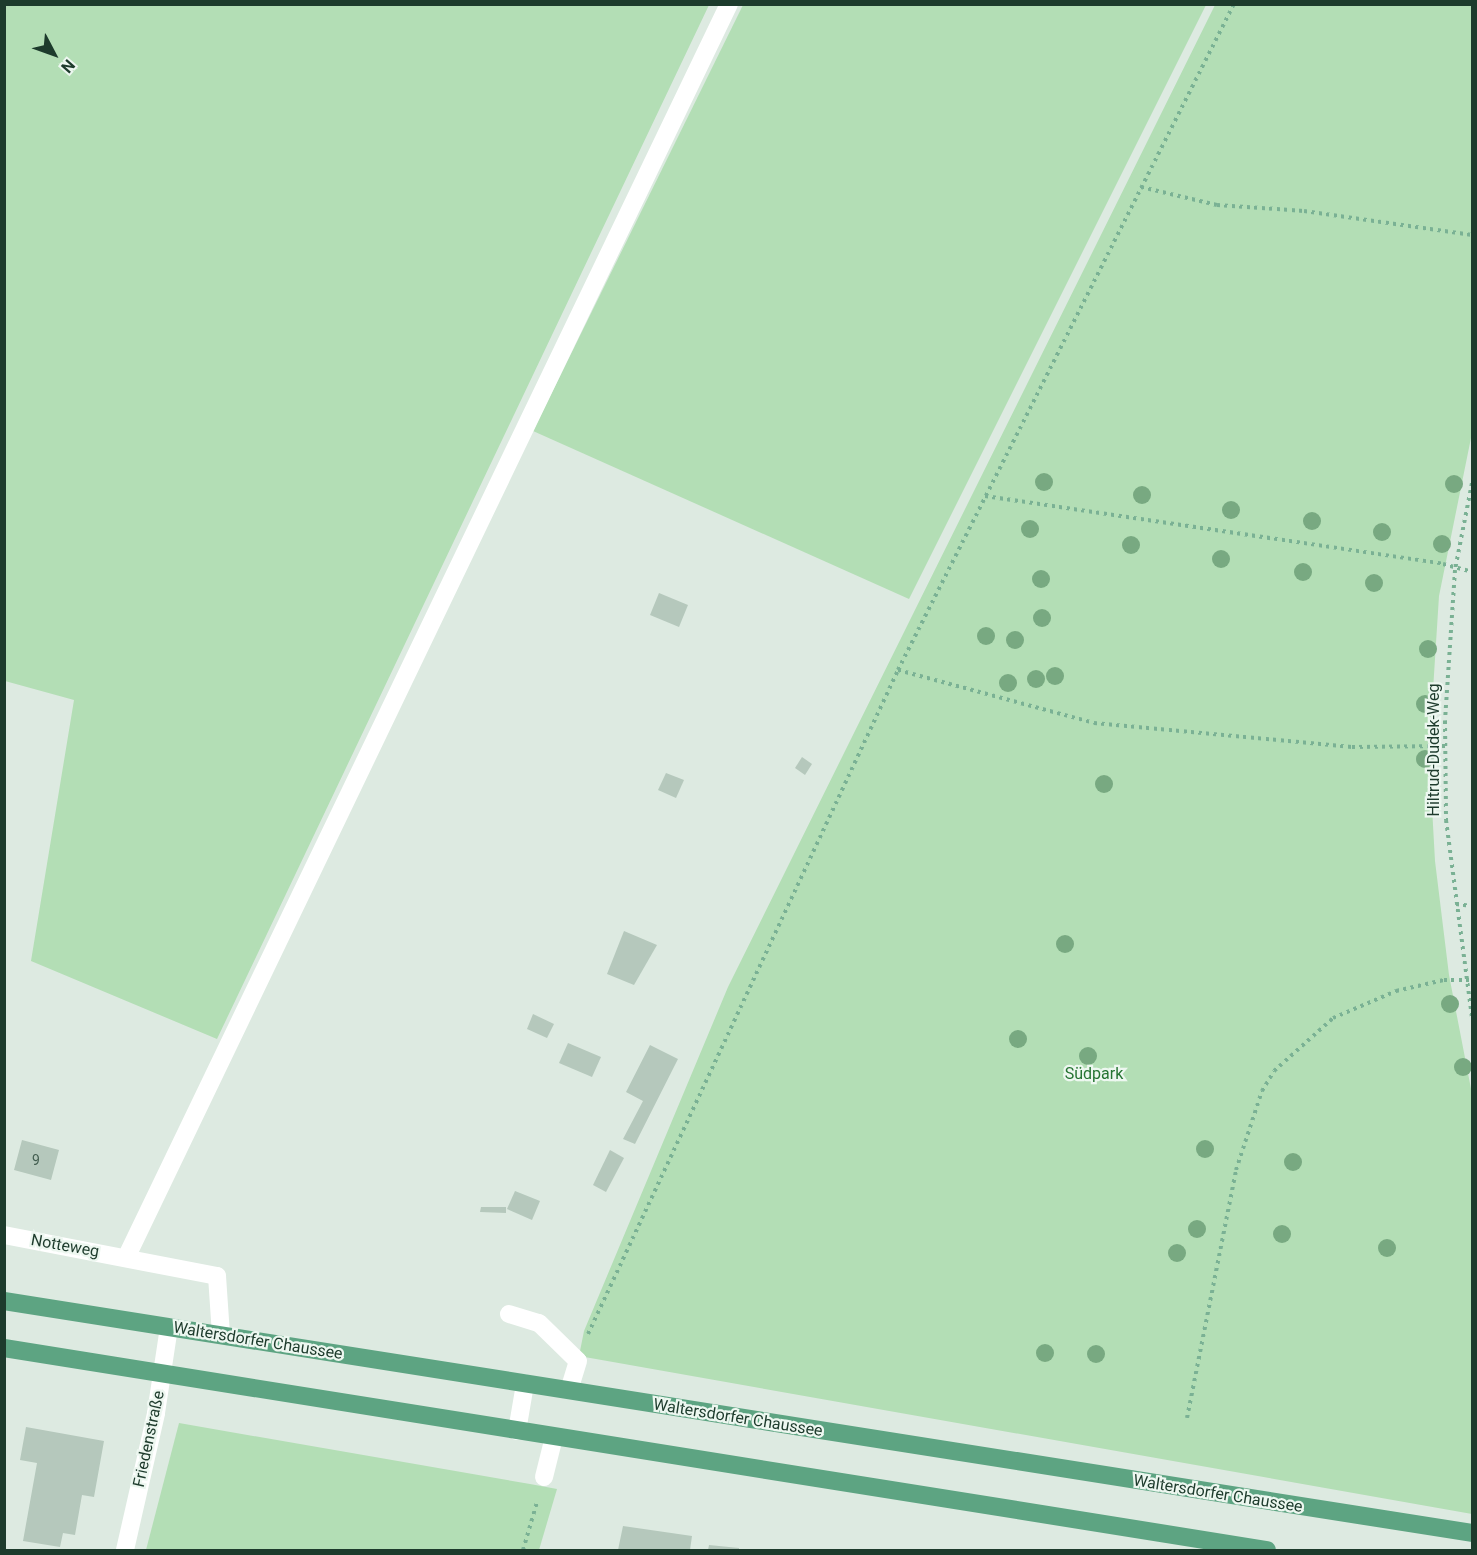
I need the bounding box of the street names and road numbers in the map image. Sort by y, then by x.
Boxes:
street label: Hiltrud-Dudek-Weg [1424,684,1444,816]
street label: Notteweg [29,1231,101,1261]
street label: Waltersdorfer Chaussee [172,1318,344,1364]
street label: Friedenstraße [129,1389,169,1489]
street label: Waltersdorfer Chaussee [652,1395,824,1441]
street label: Waltersdorfer Chaussee [1132,1471,1304,1517]

